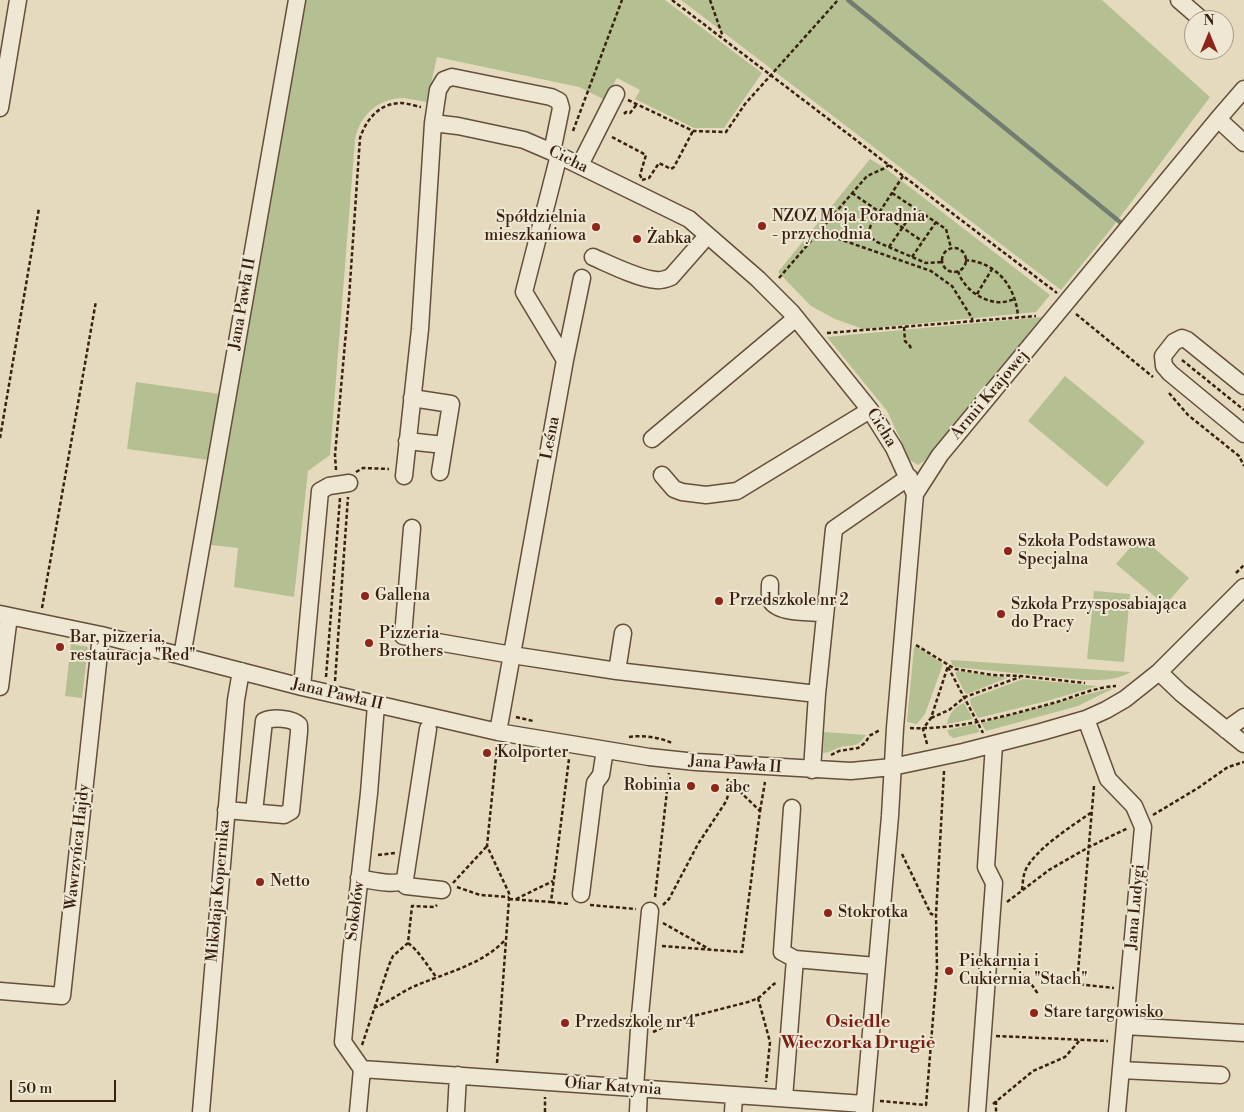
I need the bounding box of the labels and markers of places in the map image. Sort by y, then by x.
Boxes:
place label: NZOZ Moja Poradnia - przychodnia [772,207,925,245]
place label: Spółdzielnia mieszkaniowa [484,208,586,246]
marker: NZOZ Moja Poradnia - przychodnia [756,220,768,232]
marker: Spółdzielnia mieszkaniowa [590,221,602,233]
place label: Żabka [647,229,692,249]
marker: Żabka [631,233,643,245]
place label: Szkoła Podstawowa Specjalna [1018,532,1156,570]
marker: Szkoła Podstawowa Specjalna [1002,545,1014,557]
place label: Gallena [375,586,430,606]
marker: Gallena [359,590,371,602]
place label: Przedszkole nr 2 [729,591,849,611]
marker: Przedszkole nr 2 [713,595,725,607]
place label: Szkoła Przysposabiająca do Pracy [1011,595,1187,633]
marker: Szkoła Przysposabiająca do Pracy [995,608,1007,620]
place label: Pizzeria Brothers [379,624,443,662]
place label: Bar, pizzeria, restauracja "Red" [70,628,196,666]
marker: Pizzeria Brothers [363,637,375,649]
marker: Bar, pizzeria, restauracja "Red" [54,641,66,653]
place label: Kolporter [497,743,568,763]
marker: Kolporter [481,747,493,759]
place label: Robinia [624,776,681,796]
place label: abc [725,778,750,798]
marker: Robinia [685,780,697,792]
marker: abc [709,782,721,794]
place label: Netto [270,872,310,892]
marker: Netto [254,876,266,888]
place label: Stokrotka [838,903,908,923]
marker: Stokrotka [822,907,834,919]
place label: Piekarnia i Cukiernia "Stach" [959,952,1088,990]
marker: Piekarnia i Cukiernia "Stach" [943,965,955,977]
place label: Stare targowisko [1044,1003,1164,1023]
marker: Stare targowisko [1028,1007,1040,1019]
place label: Przedszkole nr 4 [575,1013,695,1033]
marker: Przedszkole nr 4 [559,1017,571,1029]

